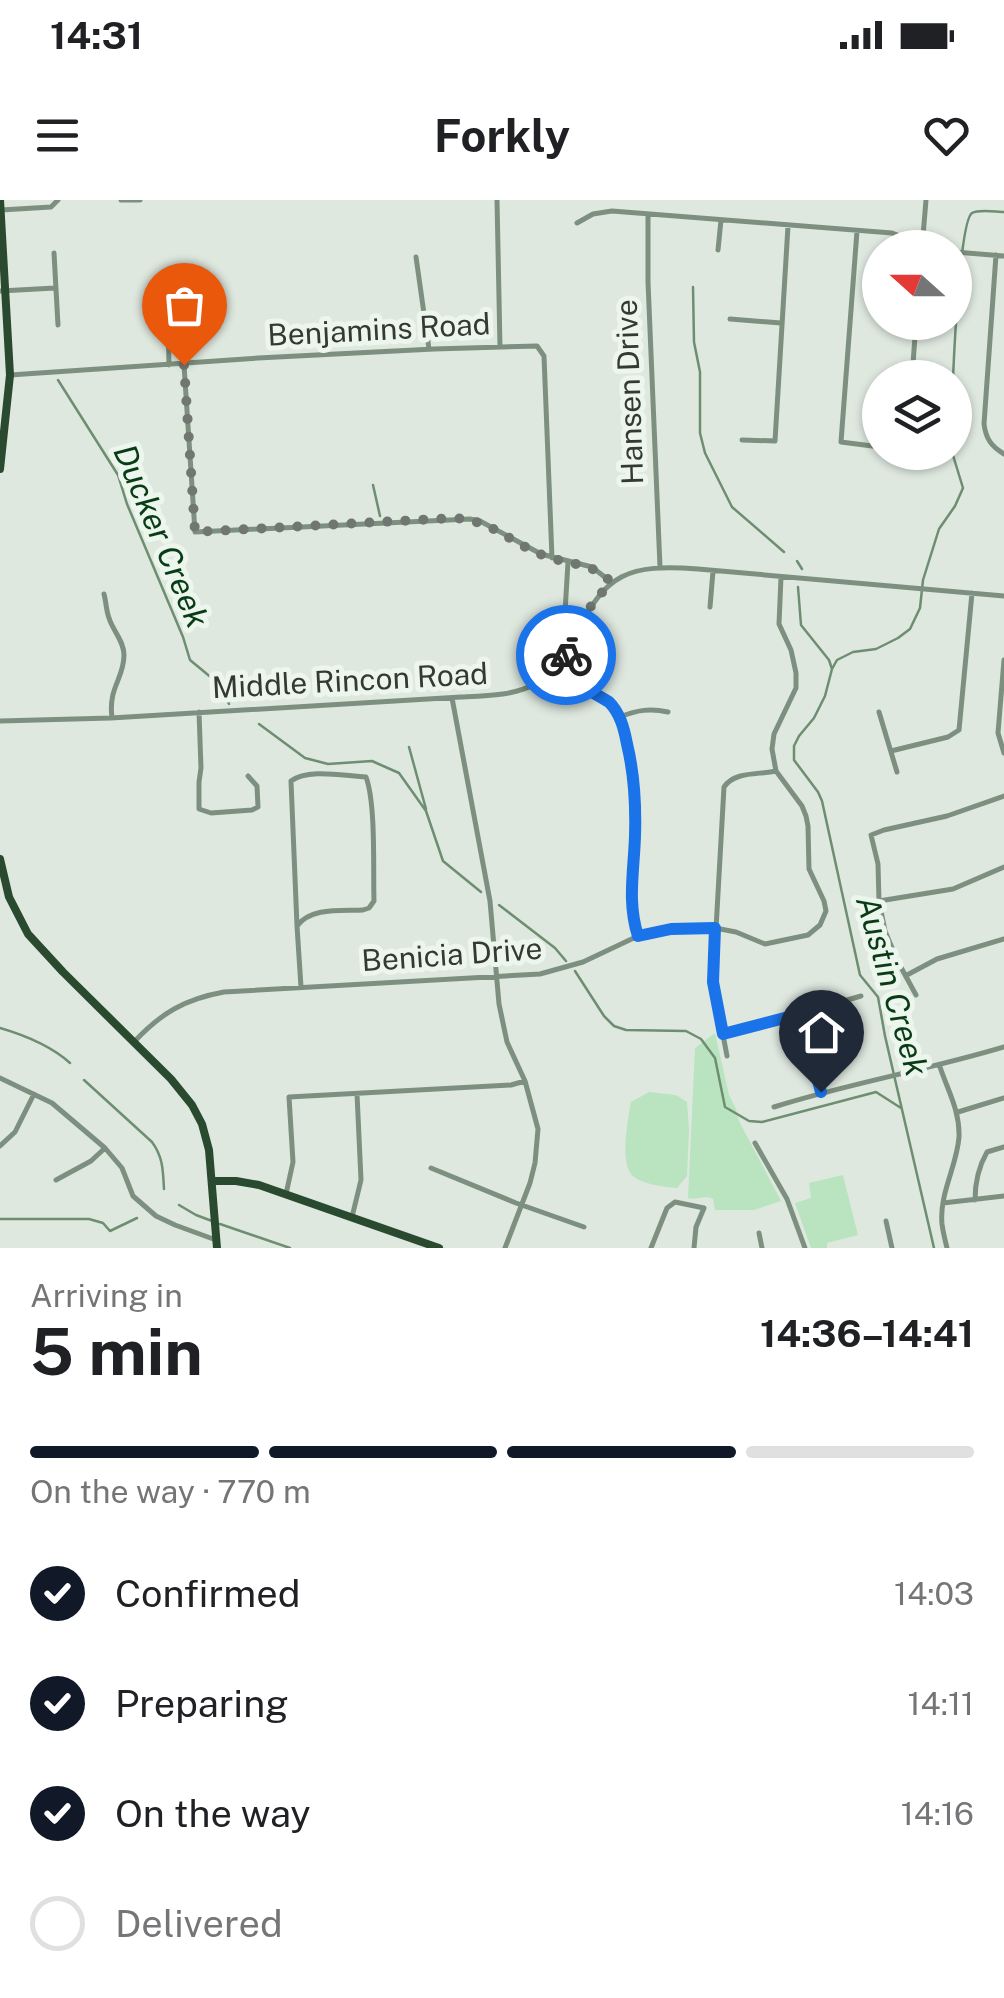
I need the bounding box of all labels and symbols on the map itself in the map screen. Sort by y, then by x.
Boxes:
north arrow [862,230,972,340]
pin [142,263,227,366]
street label: Hansen Drive [608,299,650,485]
street label: Benjamins Road [267,305,491,353]
water label: Ducker Creek [106,439,217,633]
courier [516,605,616,705]
street label: Middle Rincon Road [211,655,489,705]
water label: Austin Creek [849,892,936,1081]
street label: Benicia Drive [360,930,544,978]
pin [779,990,864,1093]

